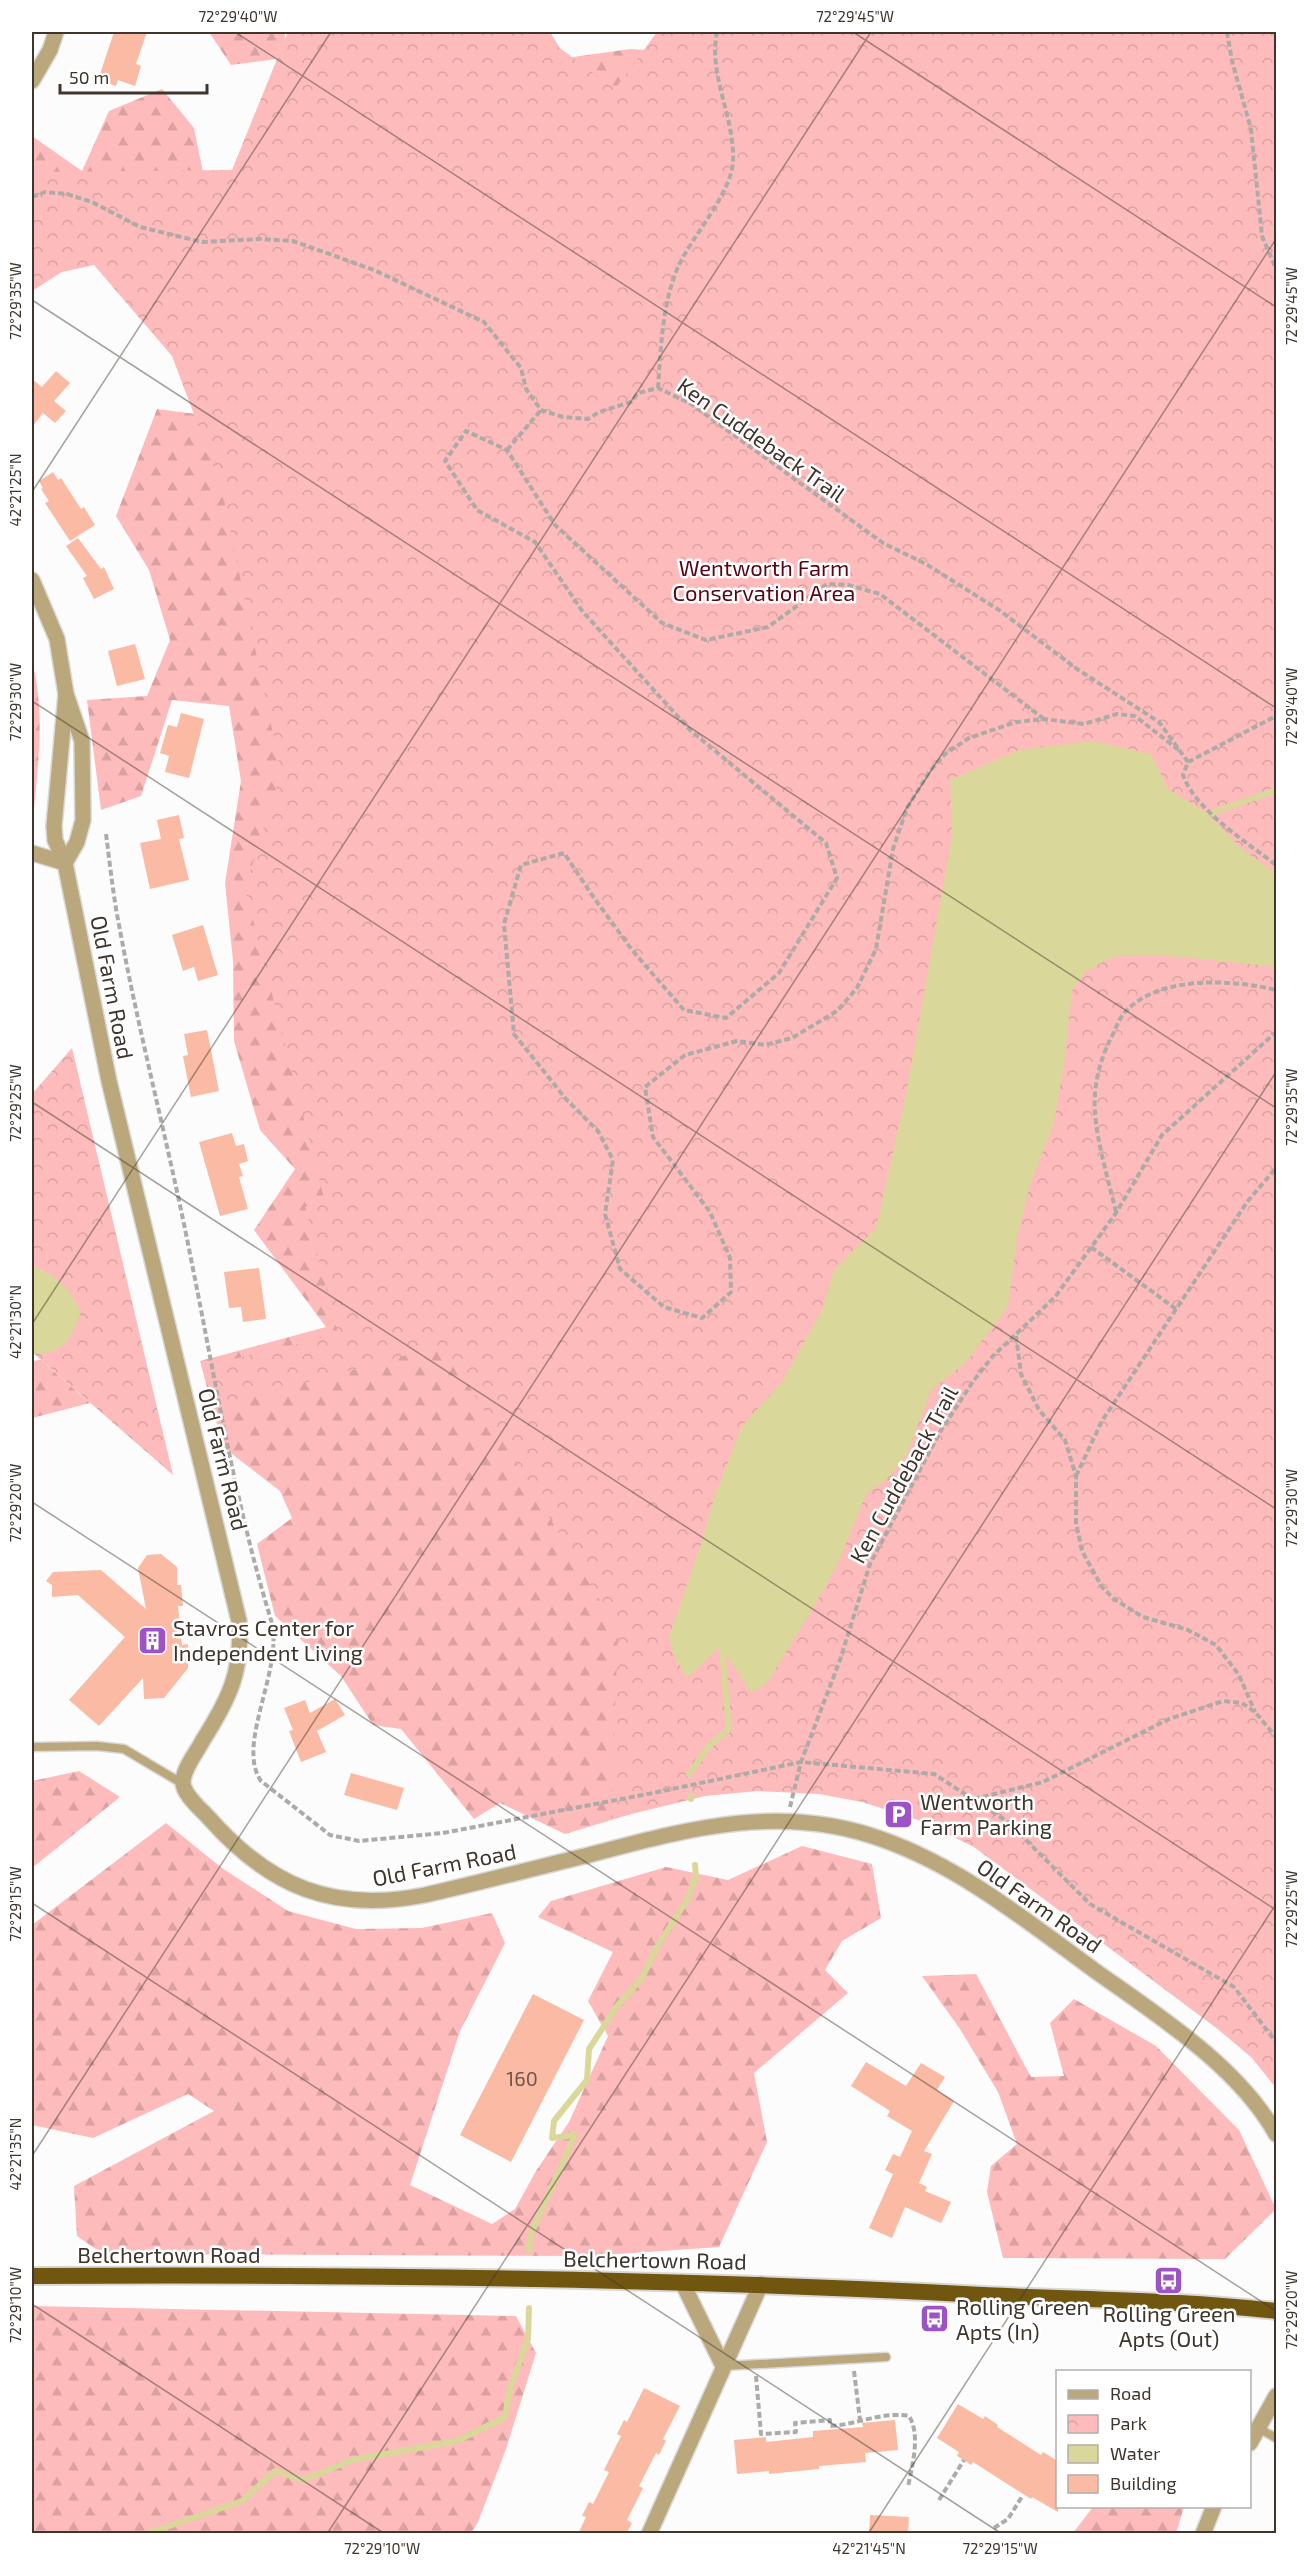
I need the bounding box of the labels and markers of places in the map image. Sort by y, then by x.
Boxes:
place label: Stavros Center for Independent Living [173,1614,363,1665]
building icon: Stavros Center for Independent Living [136,1624,168,1656]
place label: Wentworth Farm Parking [920,1788,1052,1839]
parking icon: Wentworth Farm Parking [883,1798,915,1830]
bus stop icon: Rolling Green Apts (Out) [1153,2265,1185,2297]
place label: Rolling Green Apts (In) [956,2293,1089,2344]
place label: Rolling Green Apts (Out) [1102,2300,1236,2351]
bus stop icon: Rolling Green Apts (In) [919,2303,951,2335]

